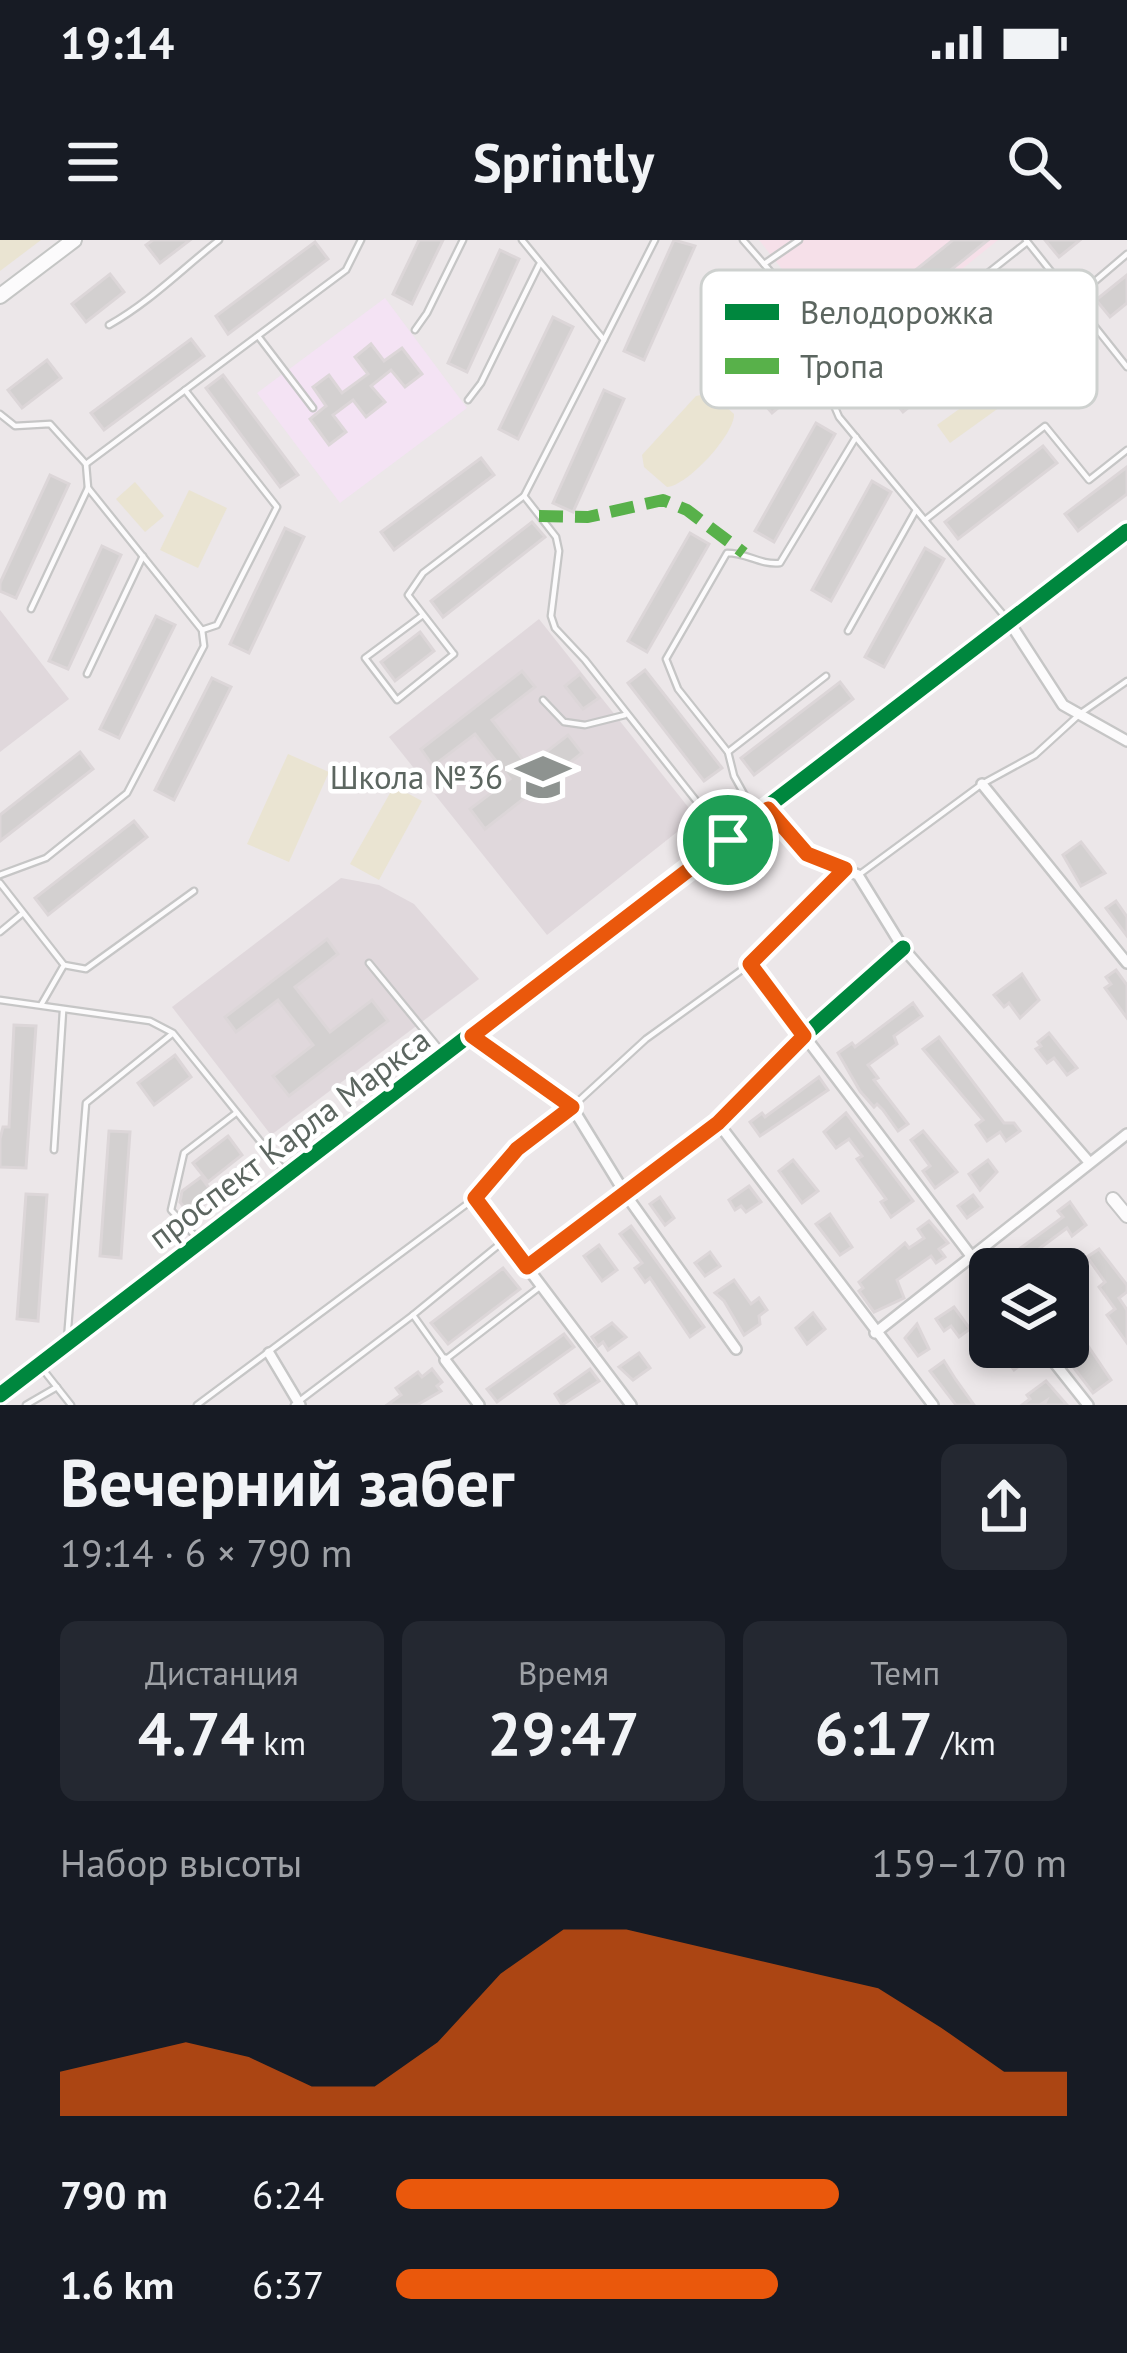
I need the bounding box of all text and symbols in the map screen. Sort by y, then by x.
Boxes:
text: 19:14 [60,13,174,71]
text: Sprintly [473,127,654,197]
icon: menu [60,129,126,195]
icon: search [1001,129,1067,195]
legend [701,270,1097,408]
text: Велодорожка [800,290,994,333]
text: Тропа [800,344,884,387]
school or university icon: Школа №36 [514,748,572,806]
place label: Школа №36 [330,755,503,798]
pin [677,789,779,891]
icon: arrive [695,807,761,873]
street label: проспект Карла Маркса [139,1017,438,1258]
map controls [969,1248,1089,1368]
button: layers [969,1248,1089,1368]
text: Вечерний забег [60,1439,514,1524]
button: share [941,1444,1067,1570]
text: 19:14 · 6 × 790 m [60,1527,352,1578]
text: Дистанция [145,1651,299,1694]
text: Время [518,1651,609,1694]
text: Темп [870,1651,940,1694]
text: 4.74 [138,1694,255,1772]
text: 29:47 [487,1694,640,1772]
text: 6:17 [815,1694,933,1772]
text: km [255,1721,306,1764]
text: /km [933,1721,996,1764]
text: Набор высоты [60,1837,302,1888]
text: 159–170 m [872,1837,1067,1888]
text: 790 m [60,2169,168,2220]
text: 6:24 [252,2169,324,2220]
text: 1.6 km [60,2259,174,2310]
text: 6:37 [252,2259,324,2310]

